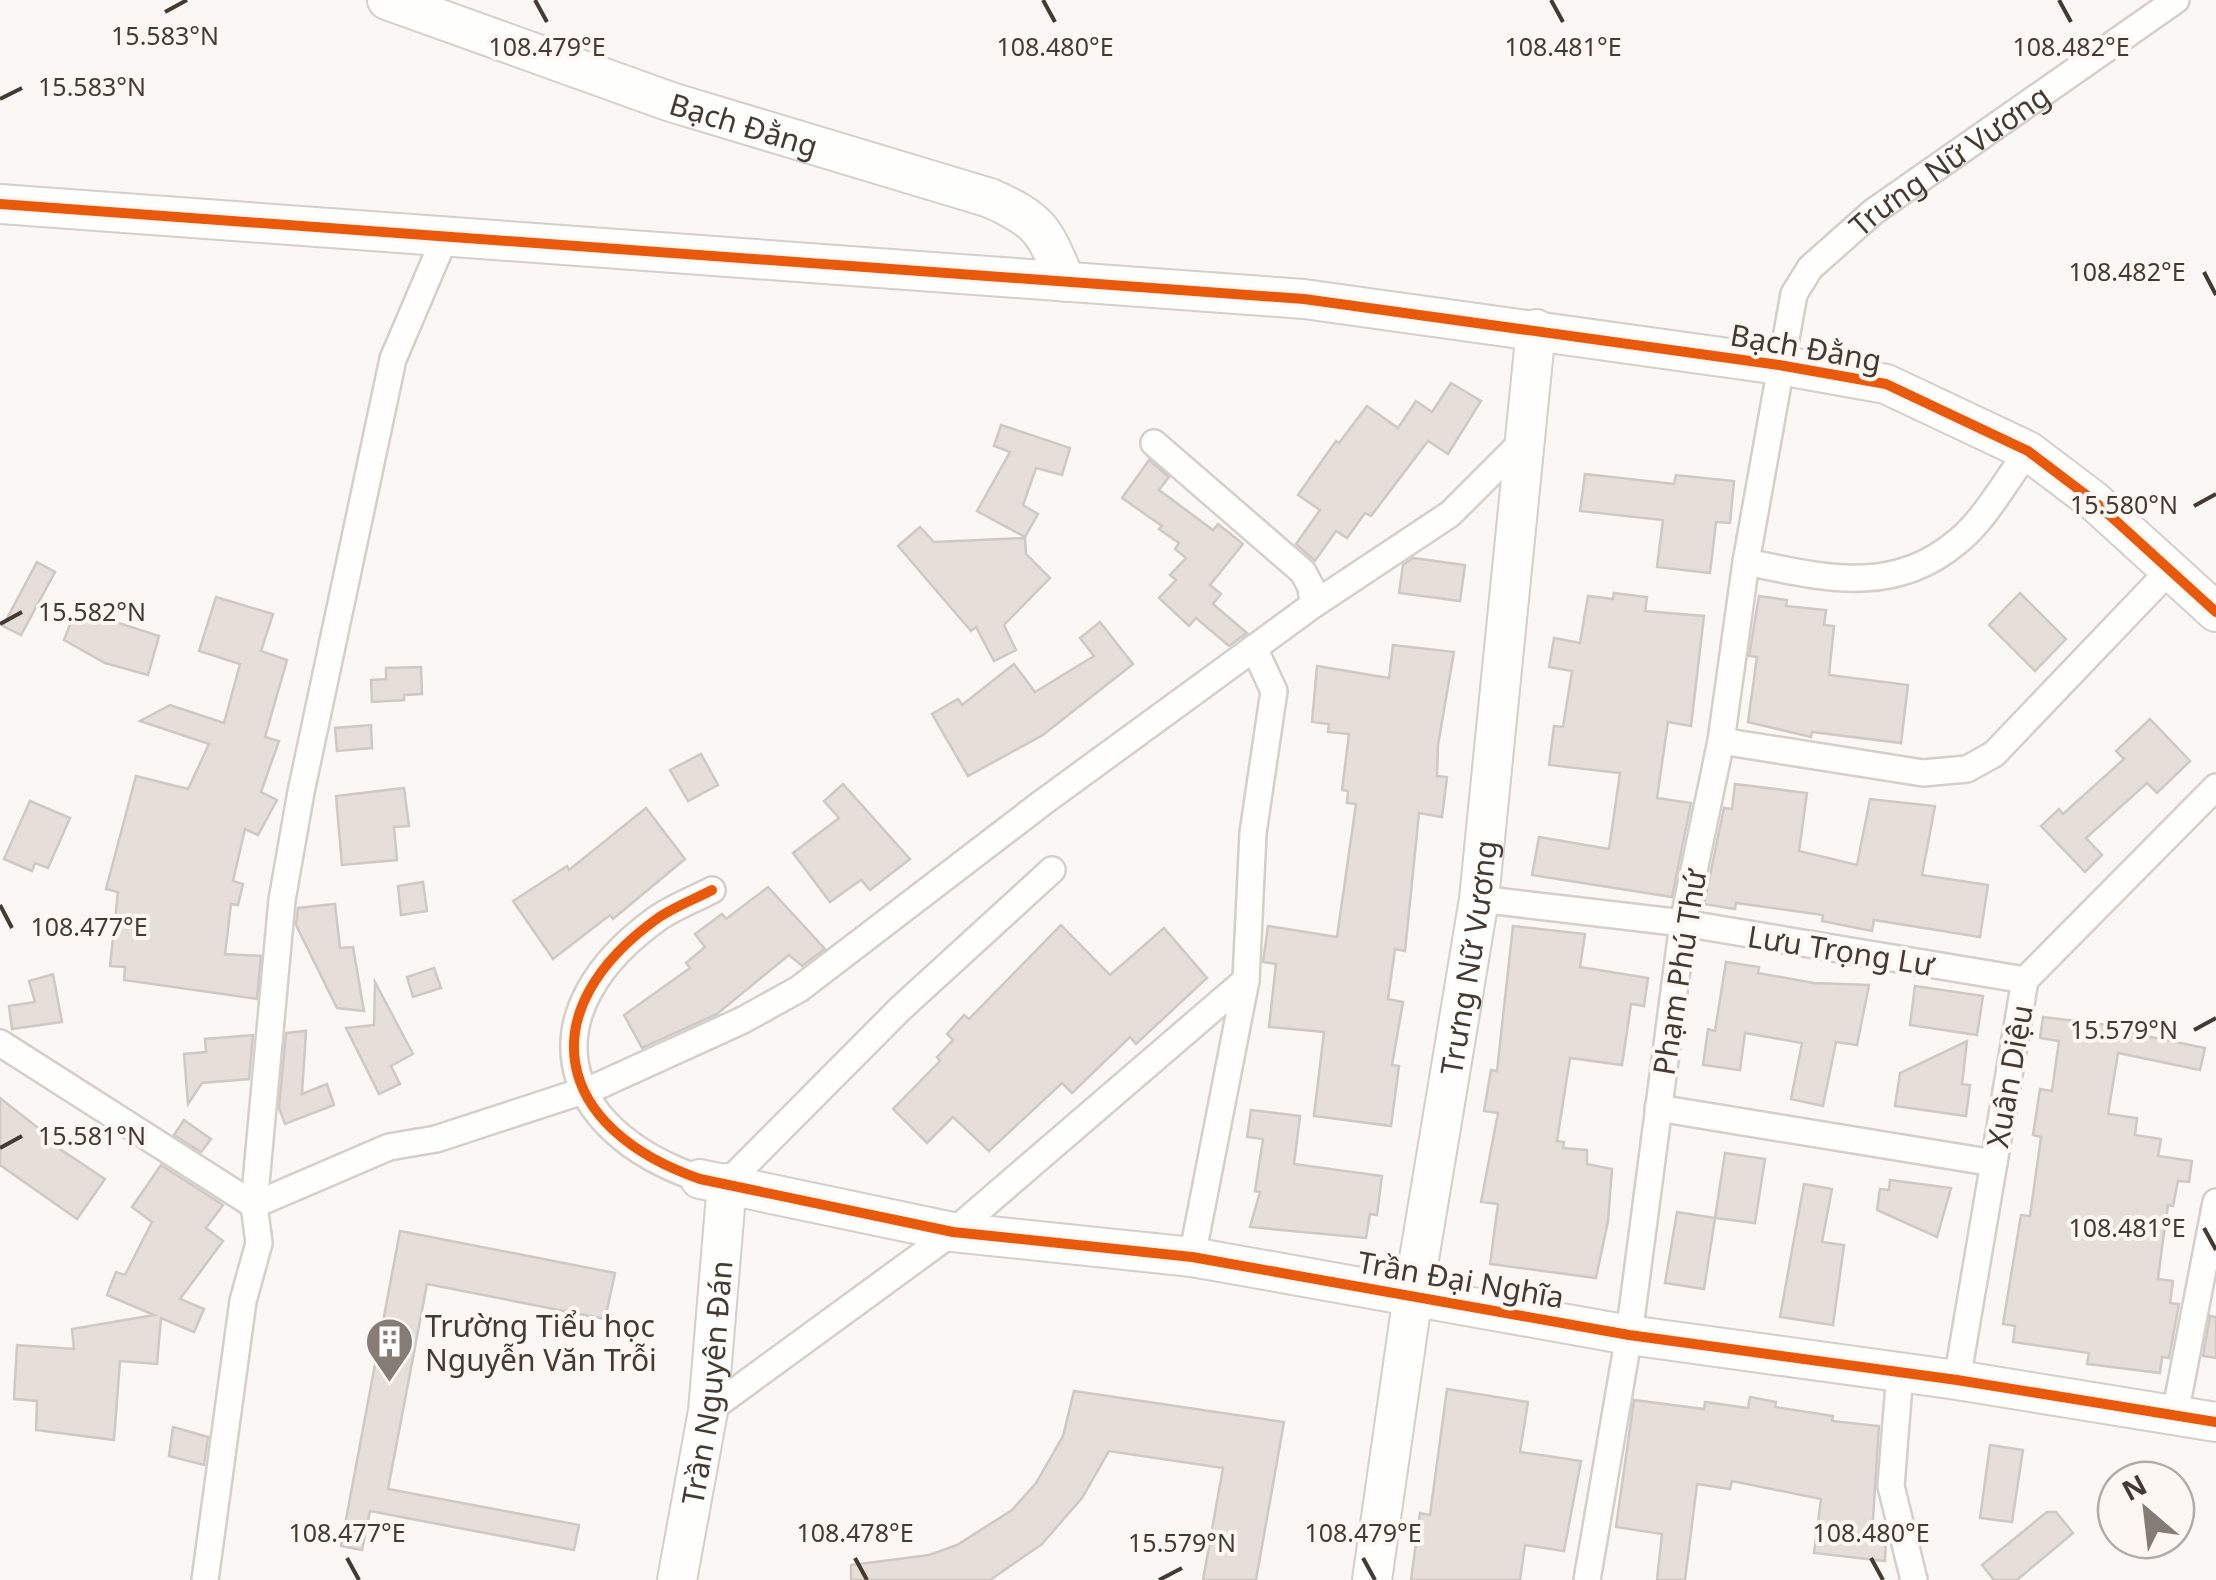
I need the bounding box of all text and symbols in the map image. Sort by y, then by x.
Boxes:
text: 15.583°N [111,18,219,52]
text: 108.479°E [488,29,606,63]
text: 108.480°E [996,29,1114,63]
text: 108.481°E [1504,29,1622,63]
text: 108.482°E [2012,29,2130,63]
text: 15.583°N [38,69,146,103]
street label: Trưng Nữ Vương [1840,74,2057,245]
street label: Bạch Đằng [665,82,823,166]
text: 108.482°E [2068,254,2186,288]
street label: Bạch Đằng [1727,314,1885,380]
text: 15.580°N [2070,487,2178,521]
text: 15.582°N [38,594,146,628]
street label: Trưng Nữ Vương [1430,838,1505,1078]
street label: Phạm Phú Thứ [1642,864,1716,1078]
text: 108.477°E [30,909,148,943]
street label: Lưu Trọng Lư [1745,915,1939,985]
street label: Xuân Diệu [1976,1001,2042,1151]
text: 15.579°N [2070,1012,2178,1046]
text: 15.581°N [38,1118,146,1152]
text: 108.481°E [2068,1210,2186,1244]
street label: Trần Đại Nghĩa [1355,1241,1567,1317]
street label: Trần Nguyên Đán [671,1259,741,1508]
place label: Trường Tiểu học Nguyễn Văn Trỗi [425,1305,657,1380]
building icon: Trường Tiểu học Nguyễn Văn Trỗi [364,1316,416,1384]
north arrow [2096,1460,2196,1560]
text: N [2115,1465,2153,1509]
text: 108.477°E [288,1515,406,1549]
text: 108.478°E [796,1515,914,1549]
text: 108.479°E [1304,1515,1422,1549]
text: 108.480°E [1812,1515,1930,1549]
text: 15.579°N [1128,1525,1236,1559]

